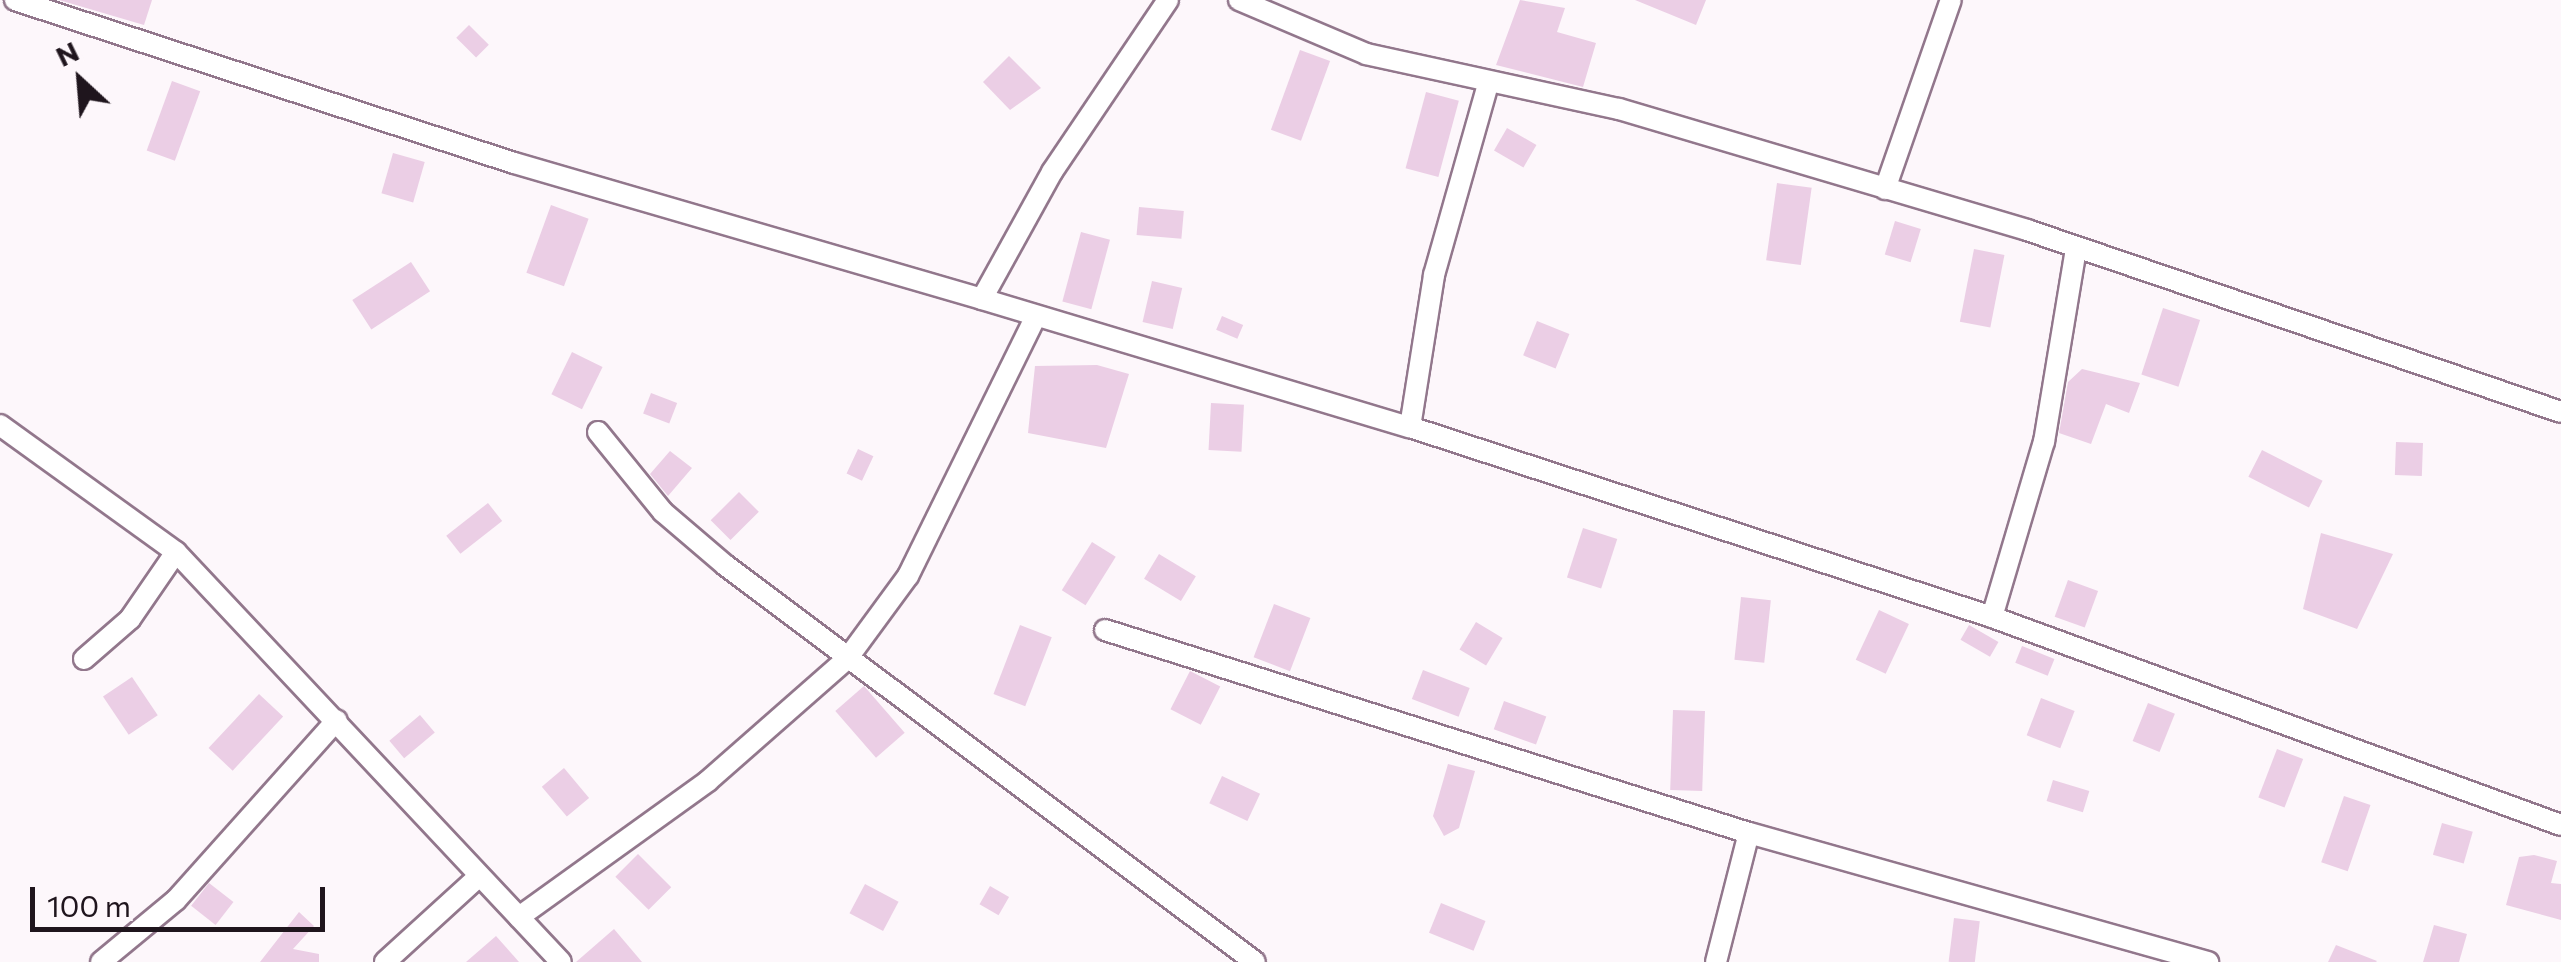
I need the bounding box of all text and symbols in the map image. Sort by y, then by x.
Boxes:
north arrow [30,30,130,130]
text: N [50,33,84,73]
scale bar [35,867,330,929]
text: 100 m [47,886,131,923]

